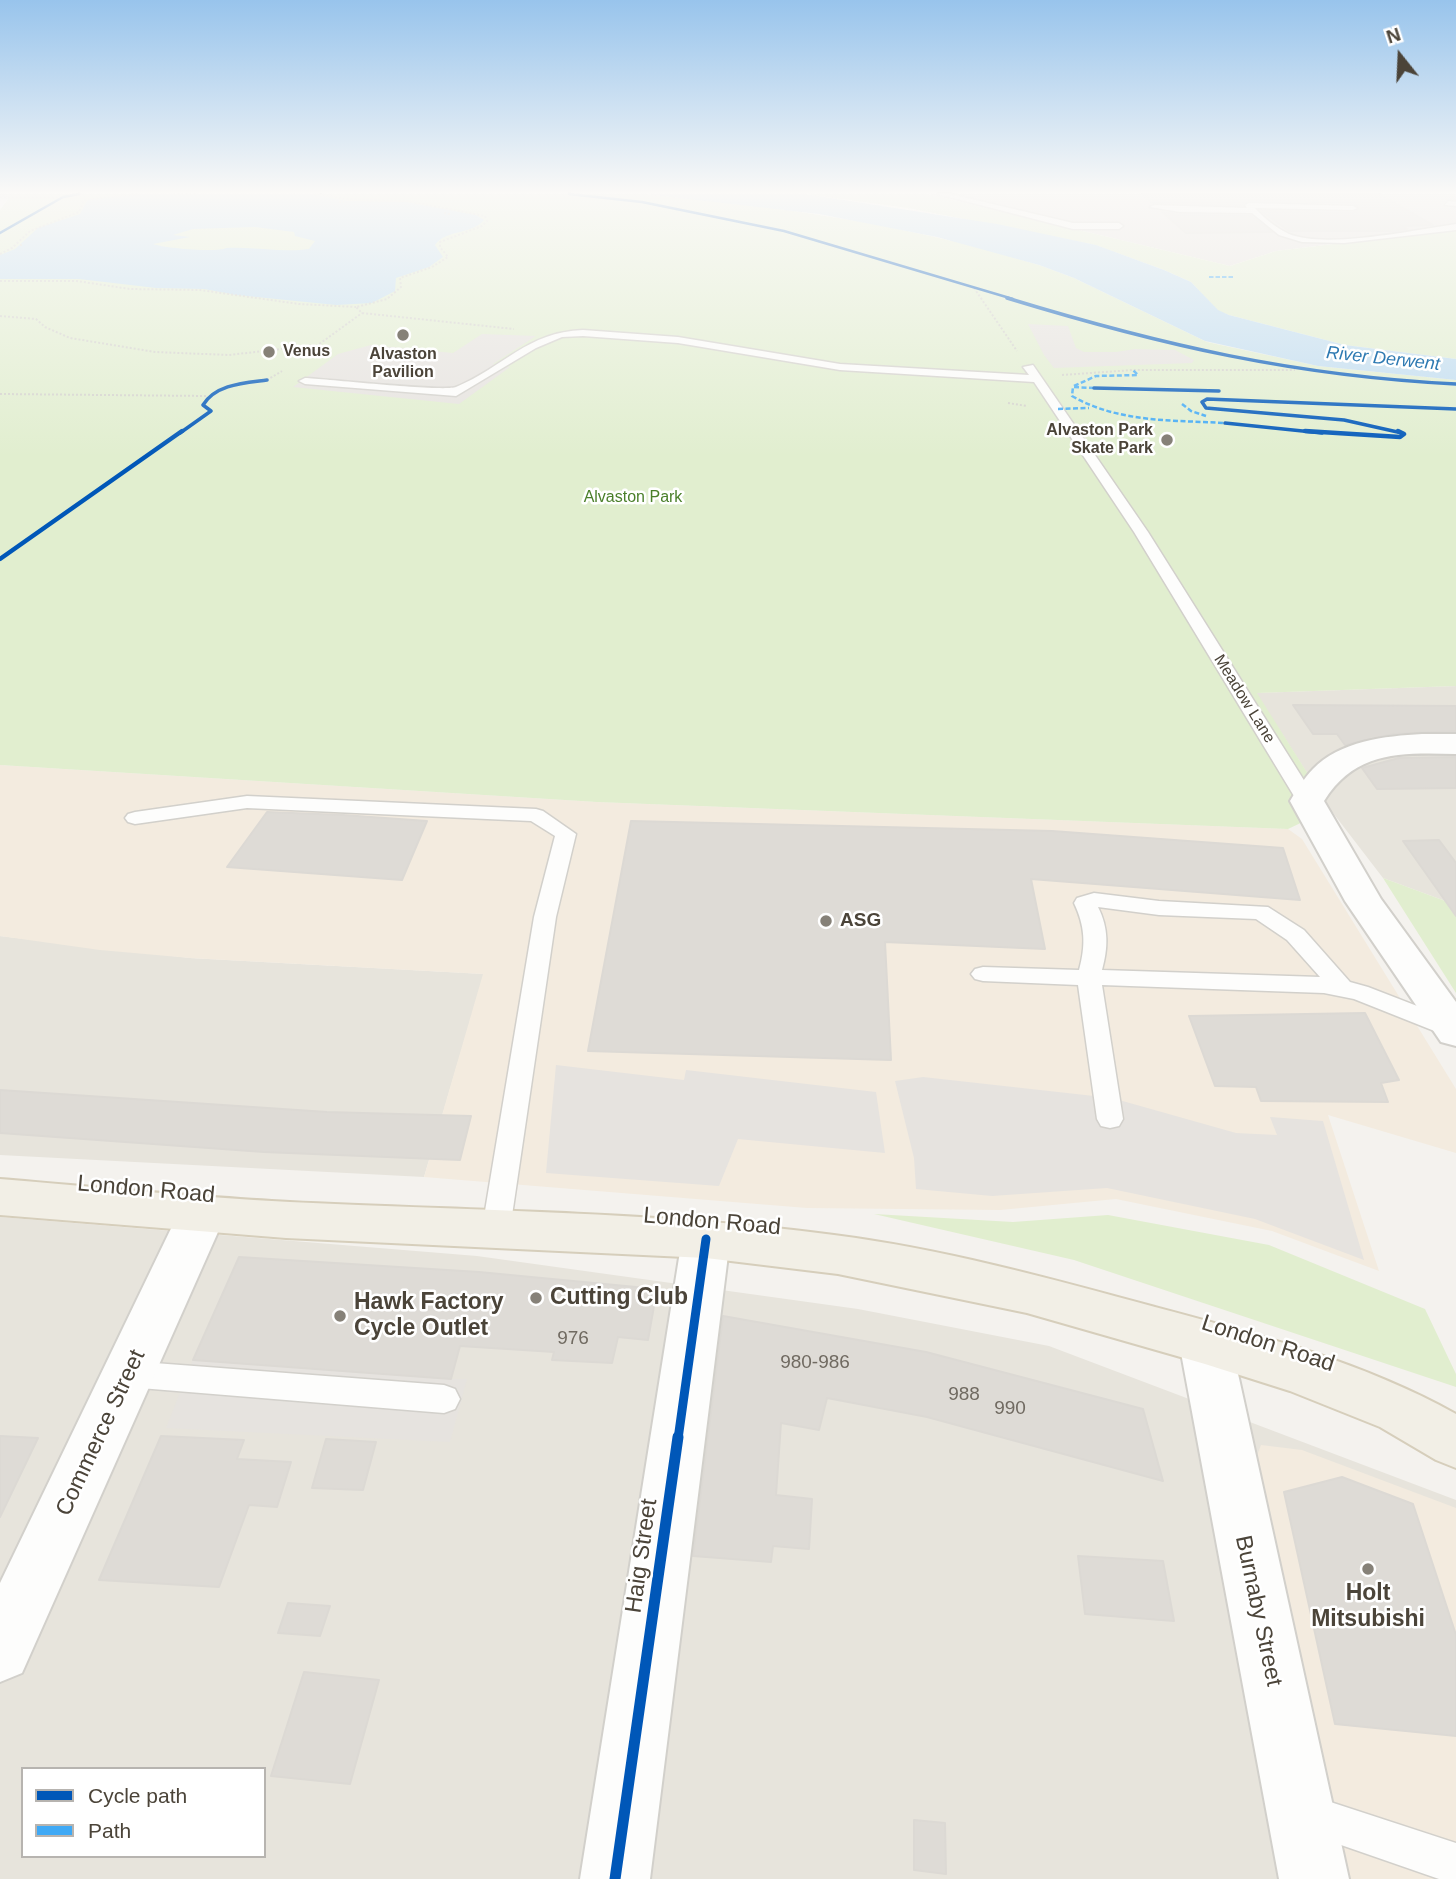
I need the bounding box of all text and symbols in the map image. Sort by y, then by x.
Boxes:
north arrow [1365,21,1435,91]
text: N [1384,23,1403,48]
marker: Alvaston Pavilion [395,327,411,343]
place label: Venus [283,342,330,362]
water label: River Derwent [1325,342,1441,376]
marker: Venus [261,344,277,360]
place label: Alvaston Pavilion [369,345,437,383]
place label: Alvaston Park Skate Park [1046,421,1153,459]
marker: Alvaston Park Skate Park [1159,432,1175,448]
park label: Alvaston Park [584,488,682,508]
street label: Meadow Lane [1209,651,1279,747]
place label: ASG [840,910,881,932]
marker: ASG [818,913,834,929]
street label: London Road [76,1170,216,1210]
street label: London Road [642,1202,782,1242]
place label: Cutting Club [550,1284,688,1312]
place label: Hawk Factory Cycle Outlet [354,1289,504,1343]
marker: Cutting Club [528,1290,544,1306]
marker: Hawk Factory Cycle Outlet [332,1308,348,1324]
street label: London Road [1198,1310,1338,1378]
house number: 976 [557,1328,589,1350]
street label: Commerce Street [50,1346,152,1520]
house number: 980-986 [780,1352,850,1374]
house number: 988 [948,1384,980,1406]
house number: 990 [994,1398,1026,1420]
street label: Haig Street [620,1497,664,1615]
street label: Burnaby Street [1229,1533,1287,1689]
marker: Holt Mitsubishi [1360,1561,1376,1577]
place label: Holt Mitsubishi [1311,1580,1425,1634]
legend [21,1767,266,1858]
text: Cycle path [88,1784,187,1807]
text: Path [88,1819,131,1842]

